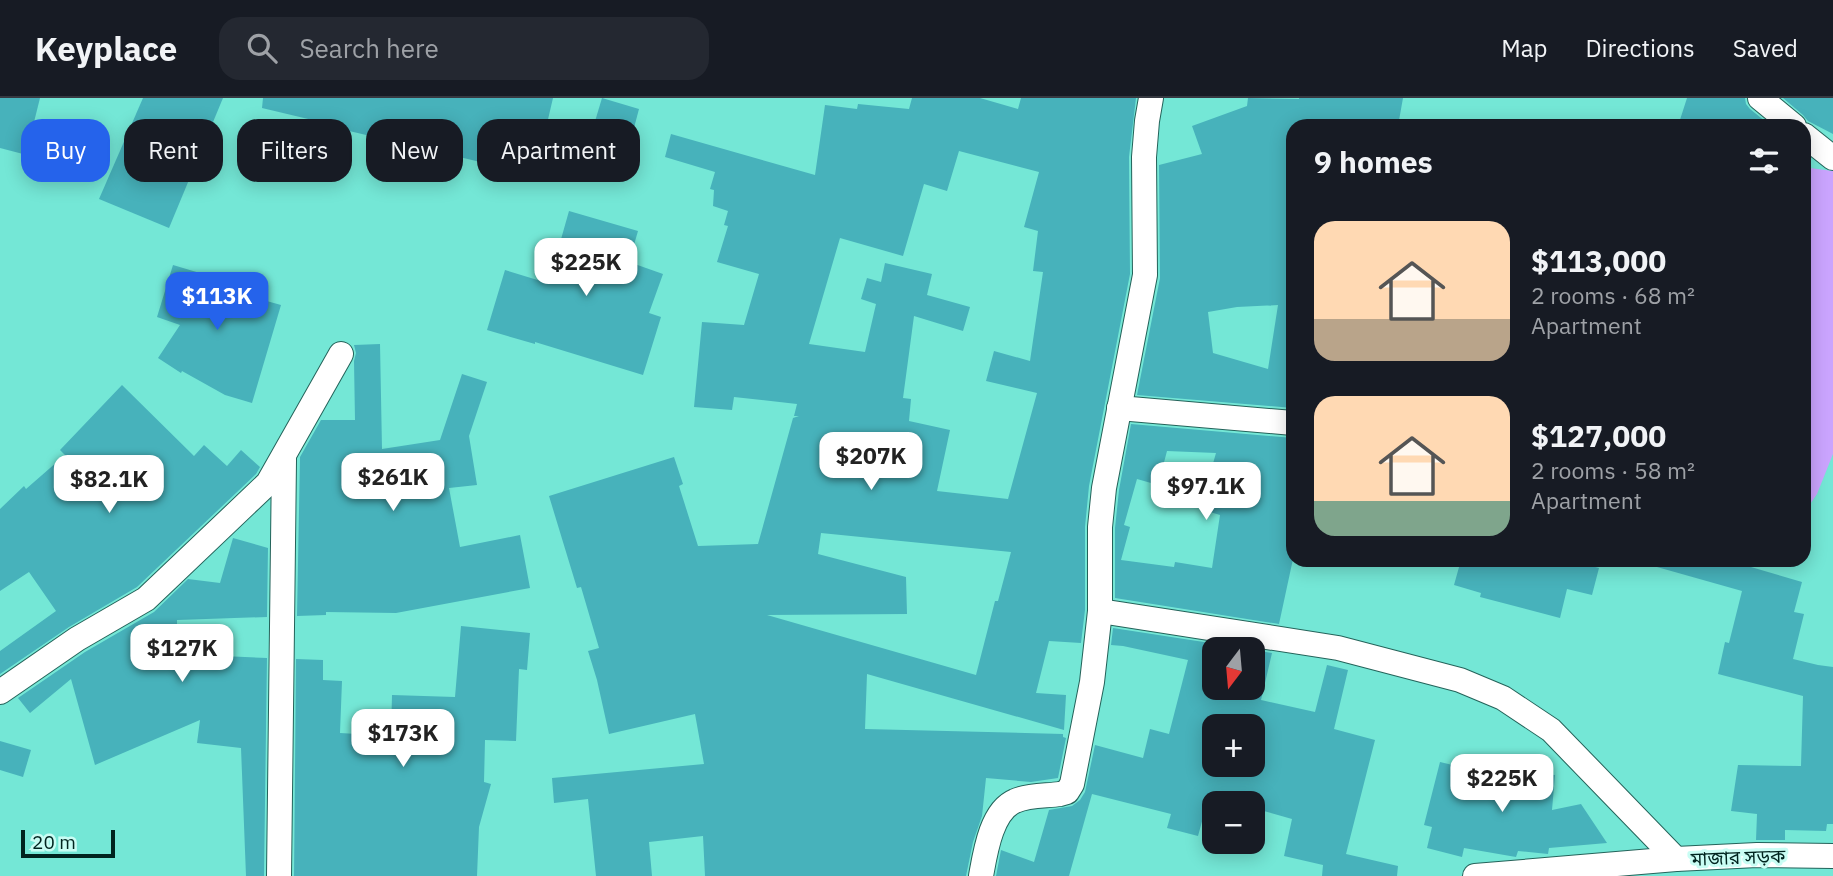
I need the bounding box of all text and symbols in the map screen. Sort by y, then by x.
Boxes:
search box [219,17,709,80]
text: Keyplace [35,27,177,70]
icon: search [243,29,281,67]
text: Search here [299,31,439,65]
text: Map [1501,32,1547,64]
text: Directions [1585,32,1695,64]
text: Saved [1733,32,1798,64]
chip: Buy [21,119,110,182]
chip: Rent [124,119,223,182]
chip: Filters [237,119,352,182]
chip: New [366,119,463,182]
chip: Apartment [477,119,640,182]
text: 9 homes [1314,142,1433,181]
icon: filters [1745,142,1783,180]
pin: $225K [537,238,635,298]
text: $113,000 [1531,241,1666,280]
text: $225K [550,246,622,276]
icon: home [1370,249,1454,333]
pin: $113K [168,272,266,332]
text: $113K [181,280,253,310]
text: 2 rooms · 68 m² [1531,280,1695,310]
text: Apartment [1531,310,1642,340]
text: $127,000 [1531,416,1666,455]
icon: home [1370,424,1454,508]
pin: $207K [822,432,920,492]
text: $207K [835,440,907,470]
pin: $261K [344,454,442,513]
text: 2 rooms · 58 m² [1531,455,1695,485]
pin: $82.1K [52,456,166,515]
text: $261K [357,461,429,491]
pin: $97.1K [1149,462,1263,522]
text: $82.1K [70,463,148,493]
text: $97.1K [1167,470,1245,500]
text: Apartment [1531,485,1642,515]
pin: $127K [133,624,231,684]
text: $127K [146,632,218,662]
north arrow [1202,637,1265,700]
map controls [1202,637,1265,854]
pin: $173K [354,710,452,769]
button: + [1202,714,1265,777]
text: $173K [367,717,439,747]
pin: $225K [1453,754,1551,814]
text: $225K [1466,762,1538,792]
button: − [1202,791,1265,854]
scale bar [21,827,116,859]
text: 20 m [32,830,76,854]
street label: মাজার সড়ক [1689,843,1786,871]

